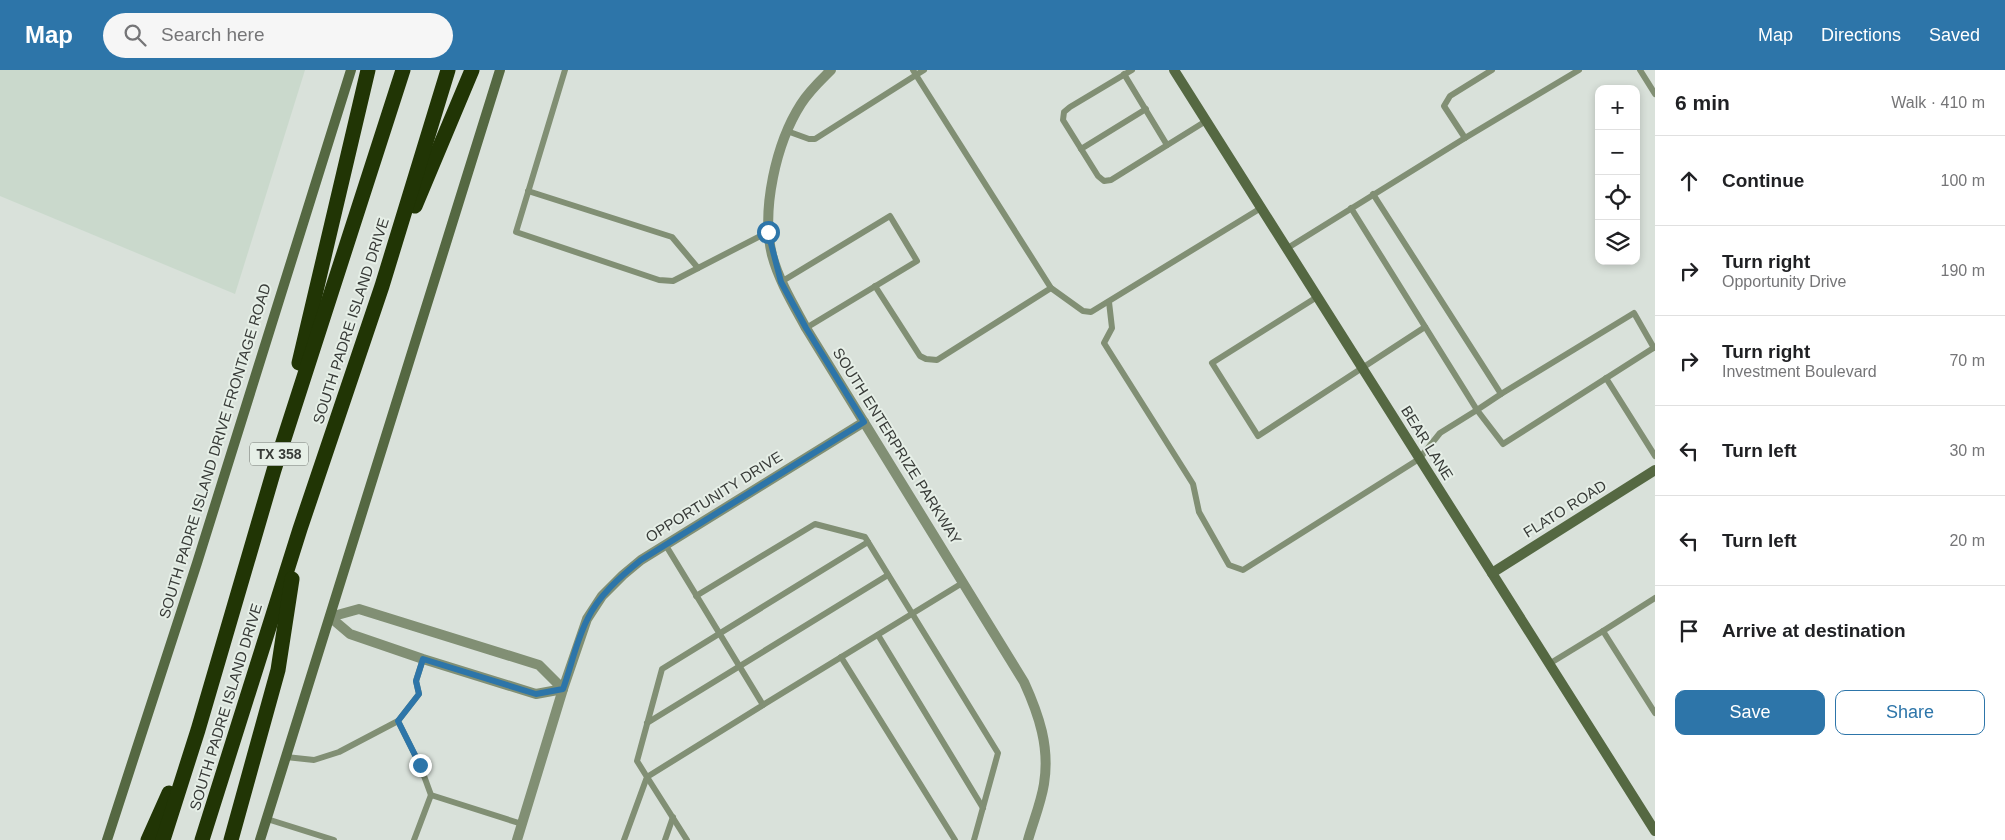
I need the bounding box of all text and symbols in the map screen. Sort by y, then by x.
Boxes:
search box [103,13,453,58]
text: Map [25,21,73,48]
icon: search [121,21,149,49]
text: Search here [161,24,265,45]
text: Map [1758,25,1793,45]
text: Directions [1821,25,1901,45]
text: Saved [1929,25,1980,45]
map controls [1595,85,1640,265]
button: + [1595,85,1640,130]
text: 6 min [1675,91,1730,114]
text: Walk · 410 m [1891,94,1985,111]
button: − [1595,130,1640,175]
icon: ahead [1675,167,1703,195]
text: Continue [1722,170,1804,191]
text: 100 m [1941,172,1985,189]
button: locate [1595,175,1640,220]
street label: SOUTH PADRE ISLAND DRIVE [309,216,392,426]
button: layers [1595,220,1640,265]
route start [757,221,780,244]
text: Turn right [1722,251,1810,272]
icon: right [1675,257,1703,285]
text: 190 m [1941,262,1985,279]
text: Opportunity Drive [1722,273,1847,290]
street label: SOUTH PADRE ISLAND DRIVE FRONTAGE ROAD [155,281,274,620]
text: Turn right [1722,341,1810,362]
street label: SOUTH ENTERPRIZE PARKWAY [830,345,965,547]
icon: right [1675,347,1703,375]
text: 70 m [1949,352,1985,369]
text: Investment Boulevard [1722,363,1877,380]
street label: BEAR LANE [1398,403,1457,483]
icon: left [1675,437,1703,465]
text: Turn left [1722,440,1797,461]
road number: TX 358 [250,442,308,466]
text: 30 m [1949,442,1985,459]
street label: OPPORTUNITY DRIVE [642,448,785,546]
street label: FLATO ROAD [1520,476,1609,541]
icon: left [1675,527,1703,555]
text: Turn left [1722,530,1797,551]
text: 20 m [1949,532,1985,549]
street label: SOUTH PADRE ISLAND DRIVE [186,601,265,812]
icon: arrive [1675,617,1703,645]
text: Arrive at destination [1722,620,1906,641]
button: Save [1675,690,1825,735]
button: Share [1835,690,1985,735]
route end [409,754,432,777]

